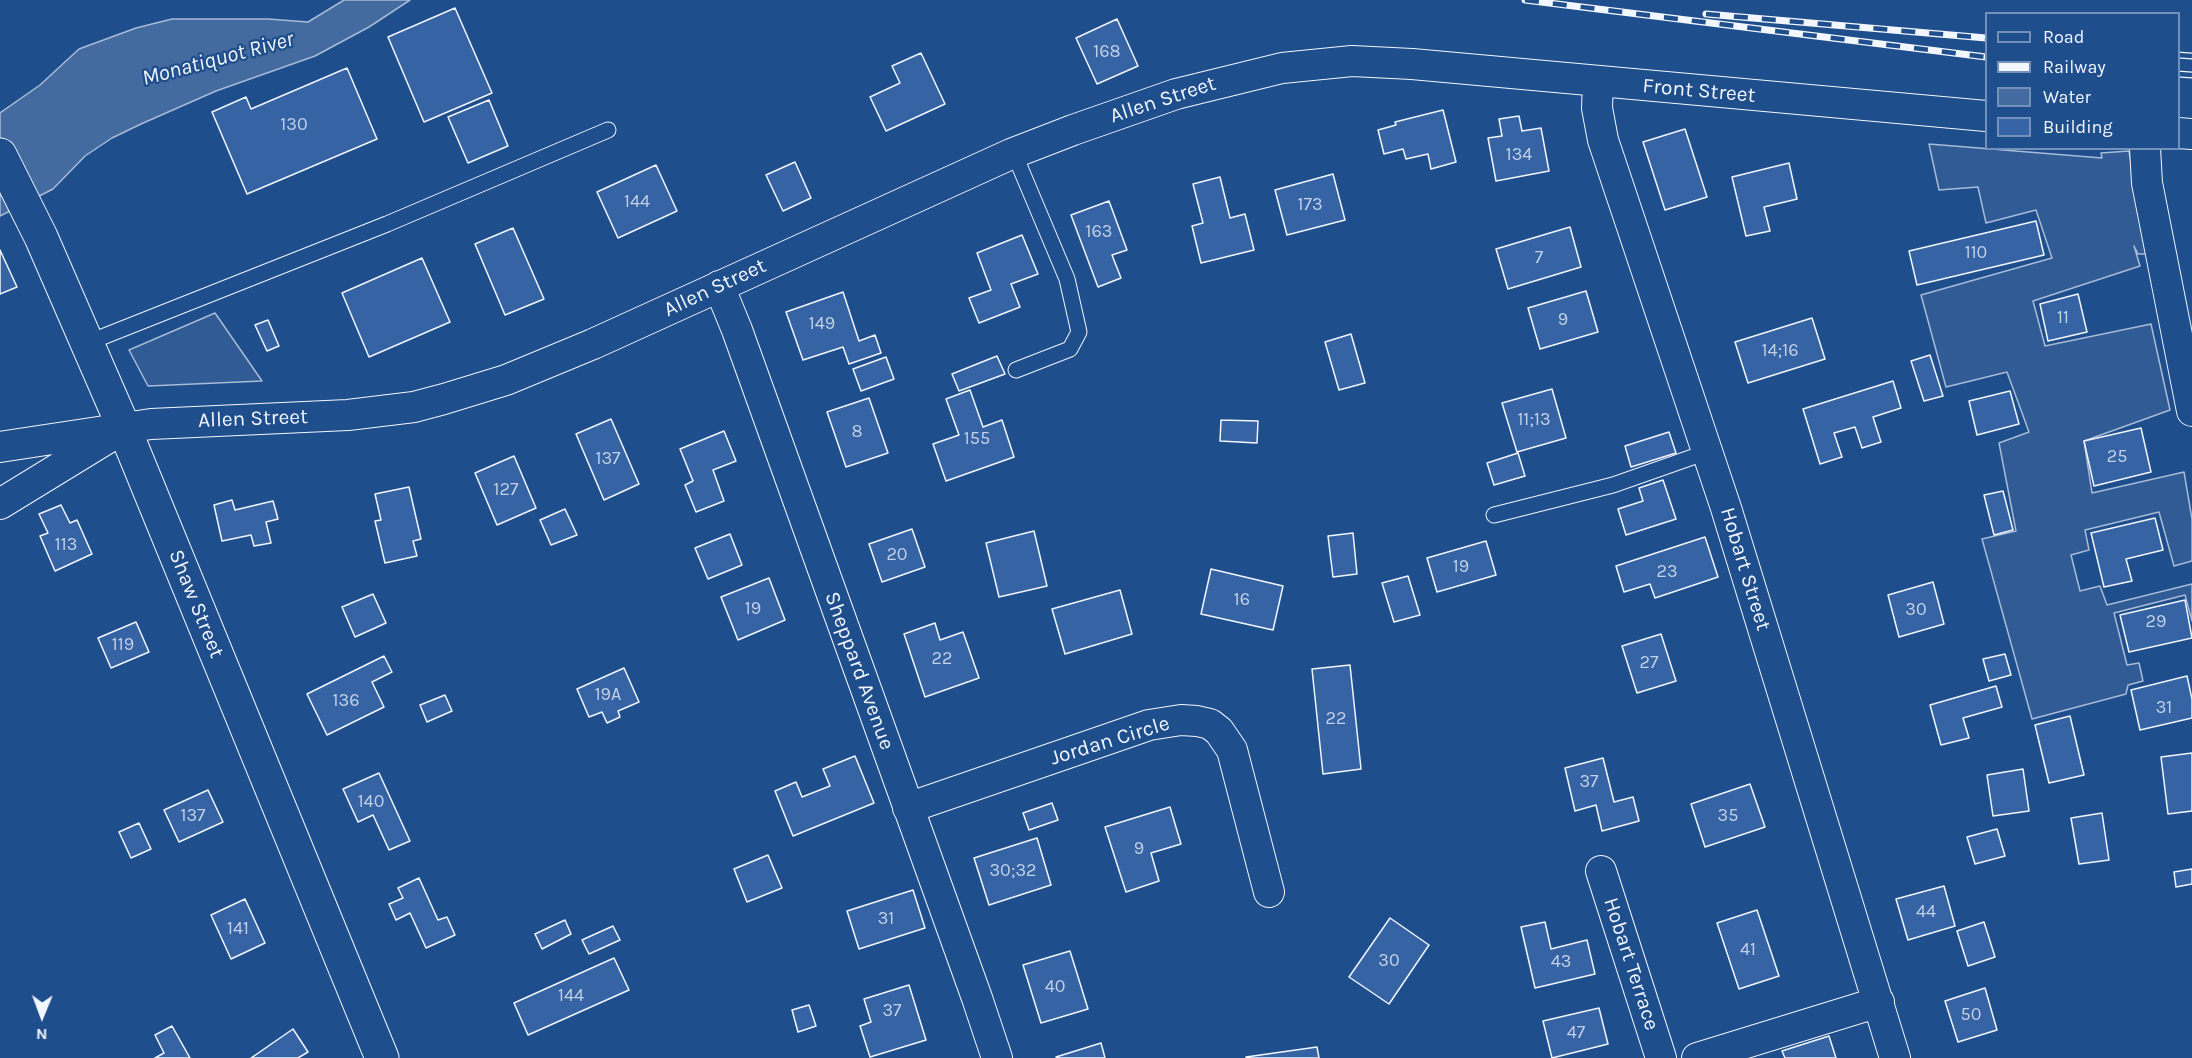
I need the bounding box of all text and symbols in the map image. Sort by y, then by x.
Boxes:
legend [1985,12,2180,150]
water label: Monatiquot River [139,26,297,92]
text: Road [2043,26,2084,48]
house number: 168 [1093,41,1121,63]
text: Railway [2043,56,2106,78]
street label: Allen Street [1107,71,1219,129]
street label: Front Street [1641,74,1757,108]
text: Water [2043,86,2091,108]
house number: 130 [280,114,308,136]
text: Building [2043,116,2113,138]
house number: 134 [1506,144,1532,166]
house number: 144 [624,191,650,213]
house number: 173 [1297,194,1323,216]
house number: 163 [1086,221,1112,243]
house number: 110 [1965,242,1987,264]
house number: 7 [1535,247,1543,269]
street label: Allen Street [660,253,770,323]
house number: 11 [2057,307,2069,329]
house number: 9 [1558,309,1568,331]
house number: 149 [809,313,835,335]
house number: 14;16 [1762,340,1798,362]
street label: Allen Street [198,404,308,434]
house number: 11;13 [1517,409,1551,431]
house number: 8 [851,421,863,443]
house number: 155 [964,428,990,450]
house number: 25 [2107,446,2127,468]
house number: 137 [595,448,621,470]
house number: 127 [494,479,518,501]
street label: Hobart Street [1714,504,1776,634]
house number: 113 [55,534,77,556]
house number: 20 [886,544,908,566]
street label: Shaw Street [163,546,229,662]
house number: 19 [1453,556,1469,578]
house number: 23 [1656,561,1678,583]
street label: Sheppard Avenue [819,589,899,753]
house number: 16 [1234,589,1250,611]
house number: 19 [745,598,761,620]
house number: 30 [1905,599,1927,621]
house number: 29 [2146,611,2166,633]
house number: 119 [112,634,134,656]
house number: 22 [932,648,952,670]
house number: 27 [1640,652,1658,674]
house number: 19A [595,684,621,706]
house number: 136 [333,690,359,712]
house number: 31 [2156,697,2172,719]
house number: 22 [1326,708,1346,730]
street label: Jordan Circle [1047,711,1173,771]
house number: 37 [1579,771,1599,793]
house number: 140 [358,791,384,813]
house number: 137 [180,805,206,827]
house number: 35 [1718,805,1738,827]
house number: 9 [1134,838,1144,860]
house number: 30;32 [989,860,1037,882]
street label: Hobart Terrace [1598,894,1664,1034]
house number: 44 [1916,901,1936,923]
house number: 31 [878,908,894,930]
house number: 141 [227,918,249,940]
house number: 41 [1740,939,1756,961]
house number: 30 [1378,950,1400,972]
house number: 43 [1551,951,1571,973]
house number: 40 [1045,976,1065,998]
house number: 144 [558,985,584,1007]
north arrow [12,986,72,1046]
house number: 37 [882,1000,902,1022]
house number: 50 [1961,1004,1981,1026]
house number: 47 [1567,1022,1585,1044]
text: N [36,1025,48,1044]

